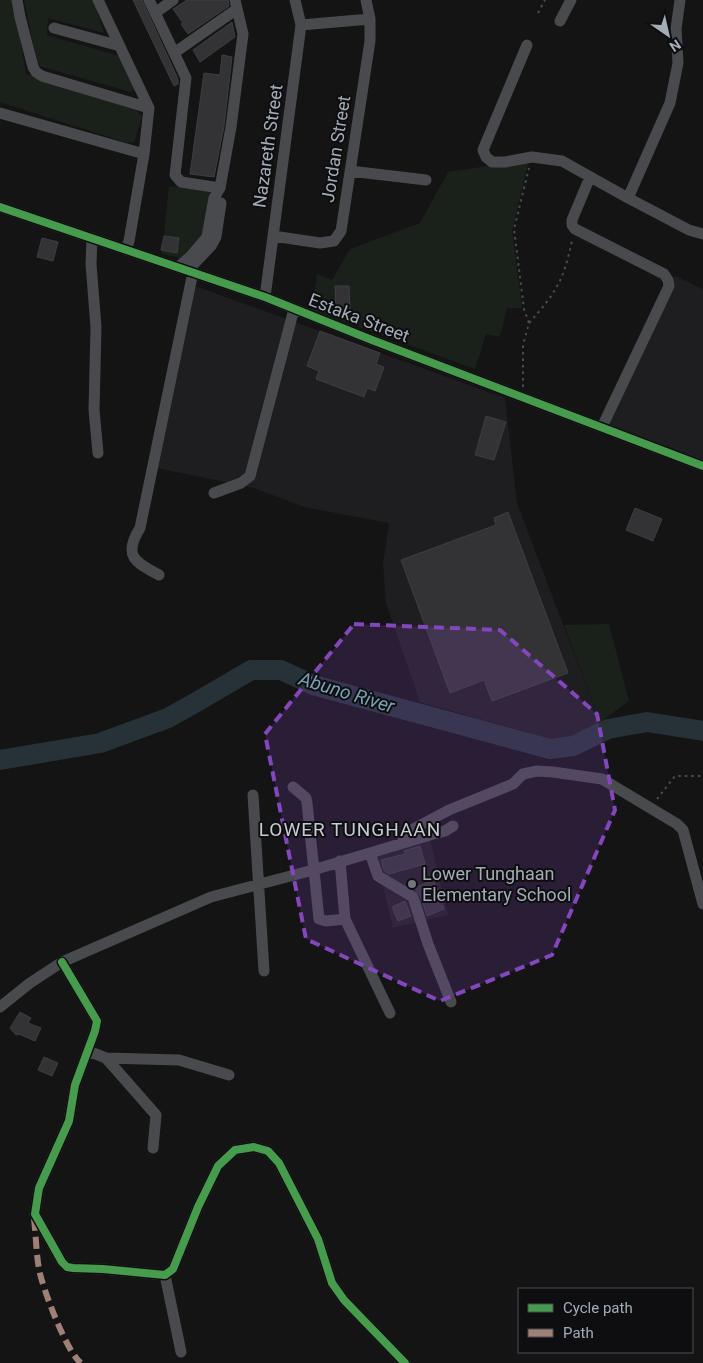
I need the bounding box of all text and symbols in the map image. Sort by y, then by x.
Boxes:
north arrow [643,10,693,60]
text: N [667,36,684,55]
street label: Nazareth Street [248,83,287,209]
street label: Jordan Street [317,94,354,204]
street label: Estaka Street [306,289,413,346]
water label: Abuno River [295,667,398,718]
district label: LOWER TUNGHAAN [259,818,441,841]
place label: Lower Tunghaan Elementary School [422,863,571,905]
marker: Lower Tunghaan Elementary School [406,878,418,890]
legend [518,1288,693,1353]
text: Cycle path [563,1299,633,1317]
text: Path [563,1324,594,1342]

